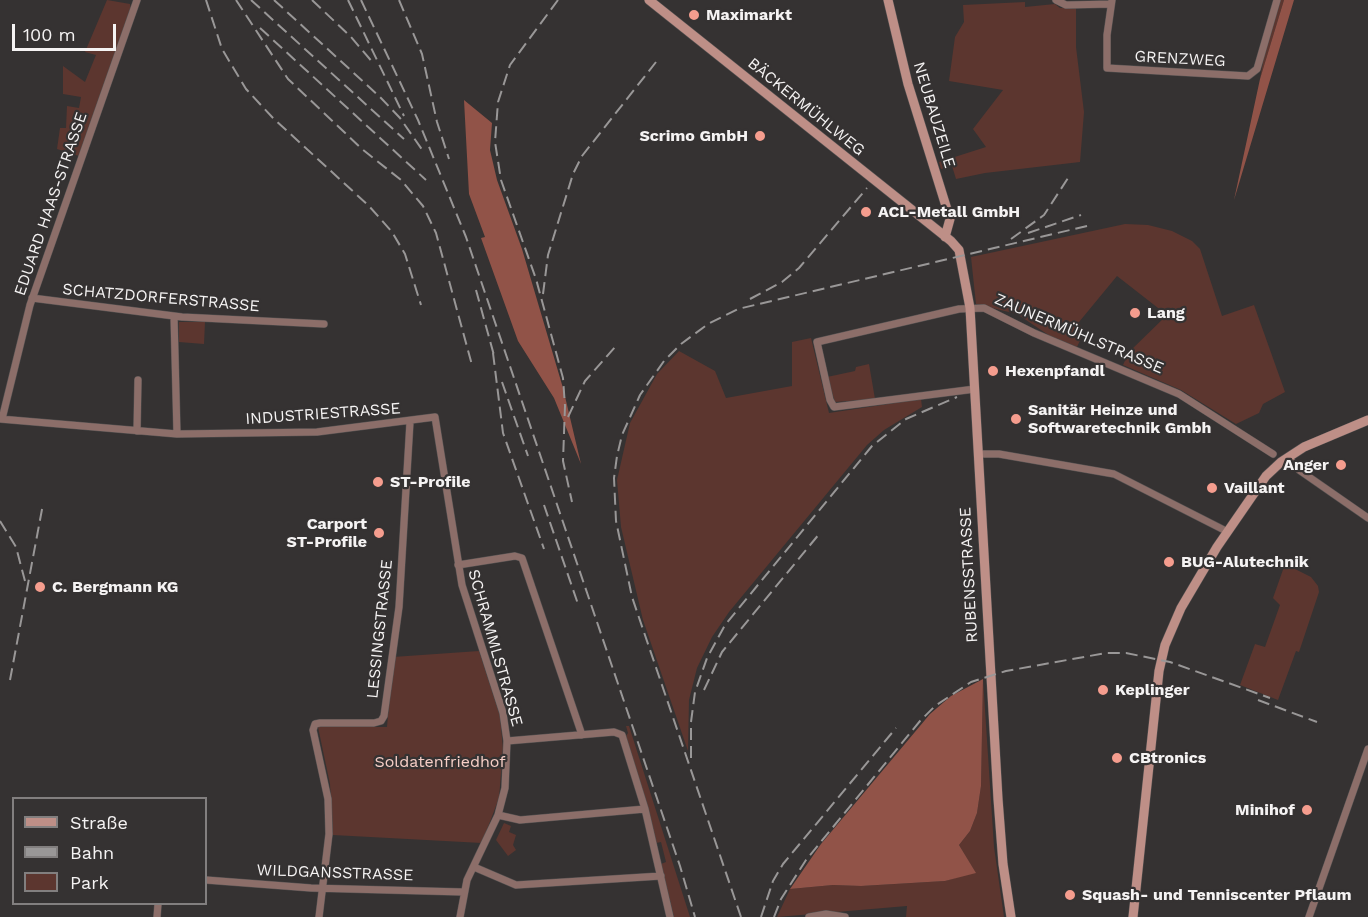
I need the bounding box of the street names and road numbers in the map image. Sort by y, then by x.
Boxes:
street label: GRENZWEG [1134,47,1226,71]
street label: BÄCKERMÜHLWEG [744,54,868,160]
street label: NEUBAUZEILE [909,60,959,170]
street label: EDUARD HAAS-STRASSE [11,110,91,298]
street label: SCHATZDORFERSTRASSE [62,280,260,316]
street label: ZAUNERMÜHLSTRASSE [992,290,1166,378]
street label: INDUSTRIESTRASSE [245,399,401,429]
street label: RUBENSSTRASSE [956,507,982,643]
street label: LESSINGSTRASSE [363,559,397,699]
street label: SCHRAMMLSTRASSE [463,567,527,729]
street label: WILDGANSSTRASSE [256,861,414,885]

